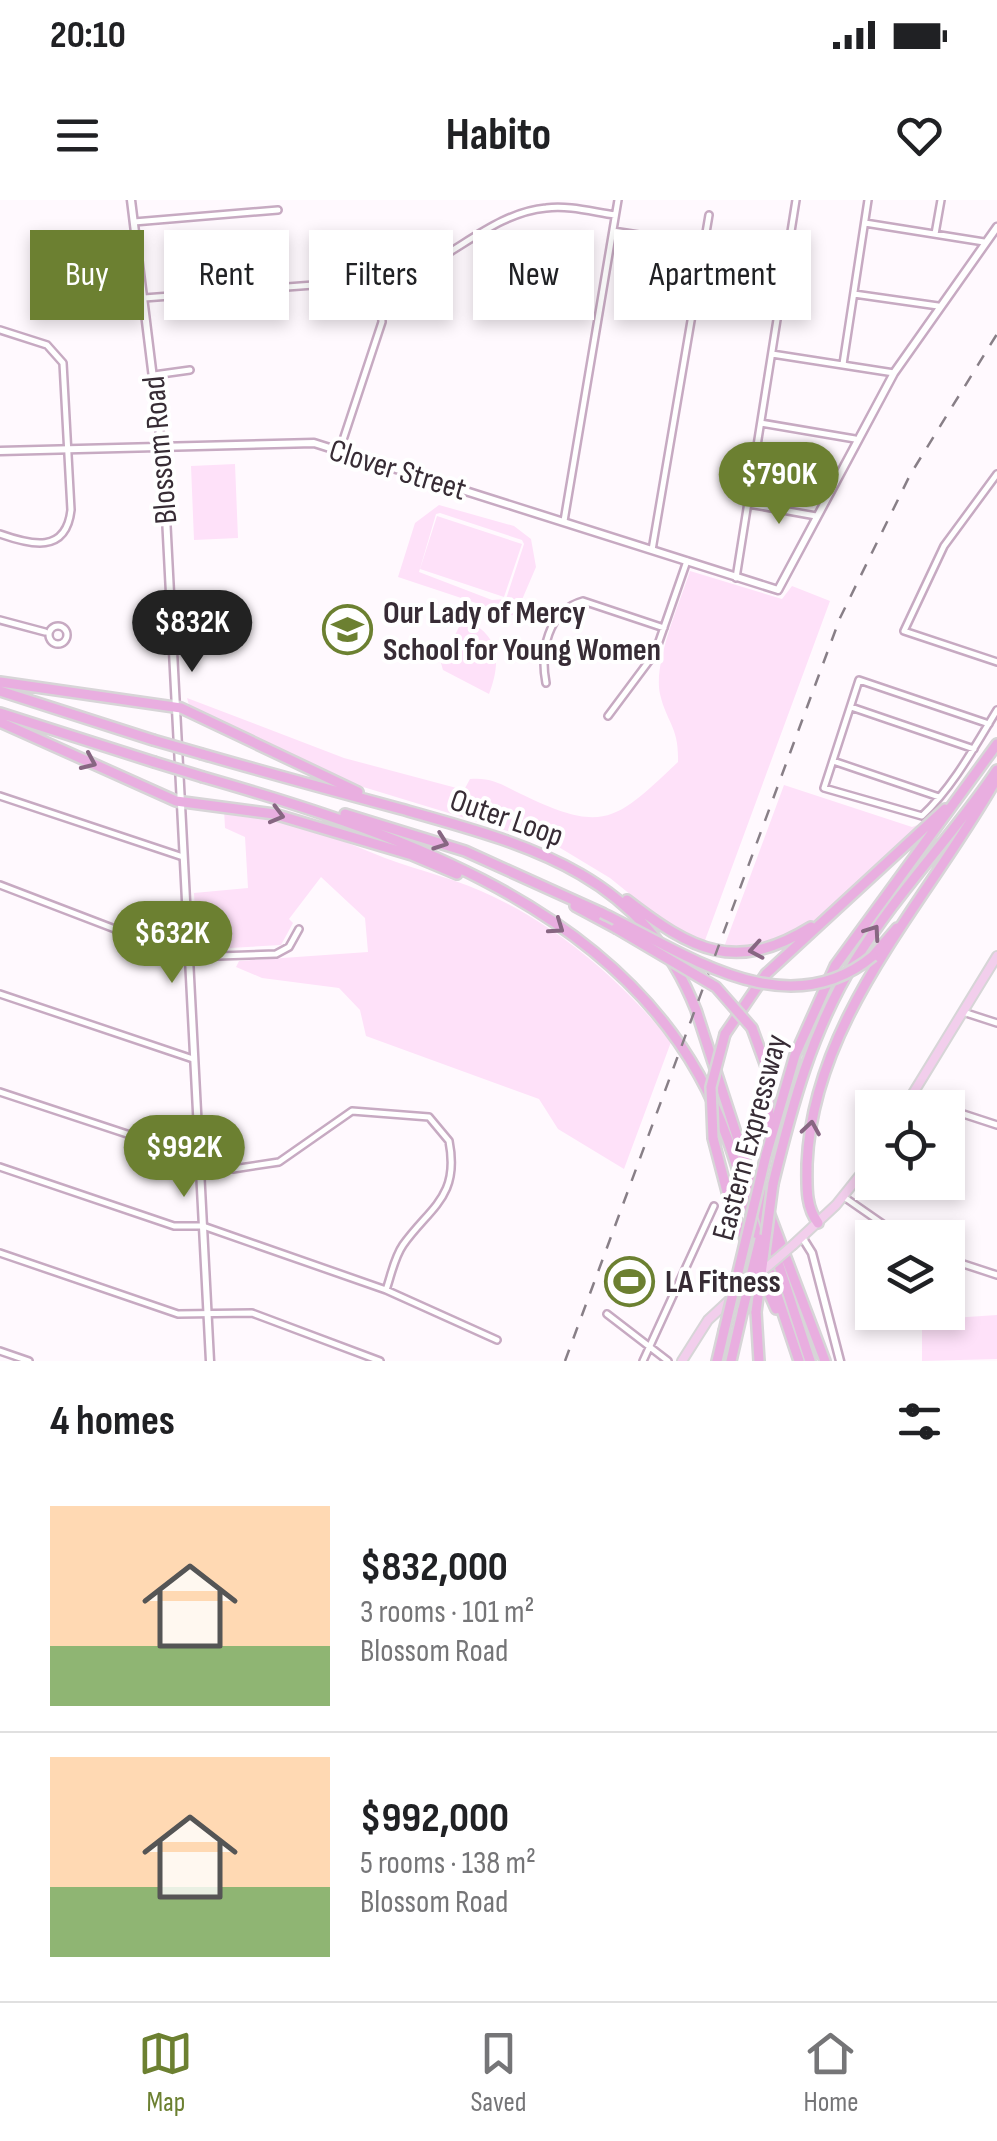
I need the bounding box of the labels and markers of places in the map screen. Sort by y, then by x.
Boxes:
pin: $790K [709,442,849,527]
pin: $832K [122,590,262,675]
place label: Our Lady of Mercy School for Young Women [383,594,661,670]
school or university icon: Our Lady of Mercy School for Young Women [322,604,374,656]
pin: $632K [102,901,242,986]
pin: $992K [114,1115,254,1200]
sports icon: LA Fitness [604,1255,656,1307]
place label: LA Fitness [665,1263,781,1302]

